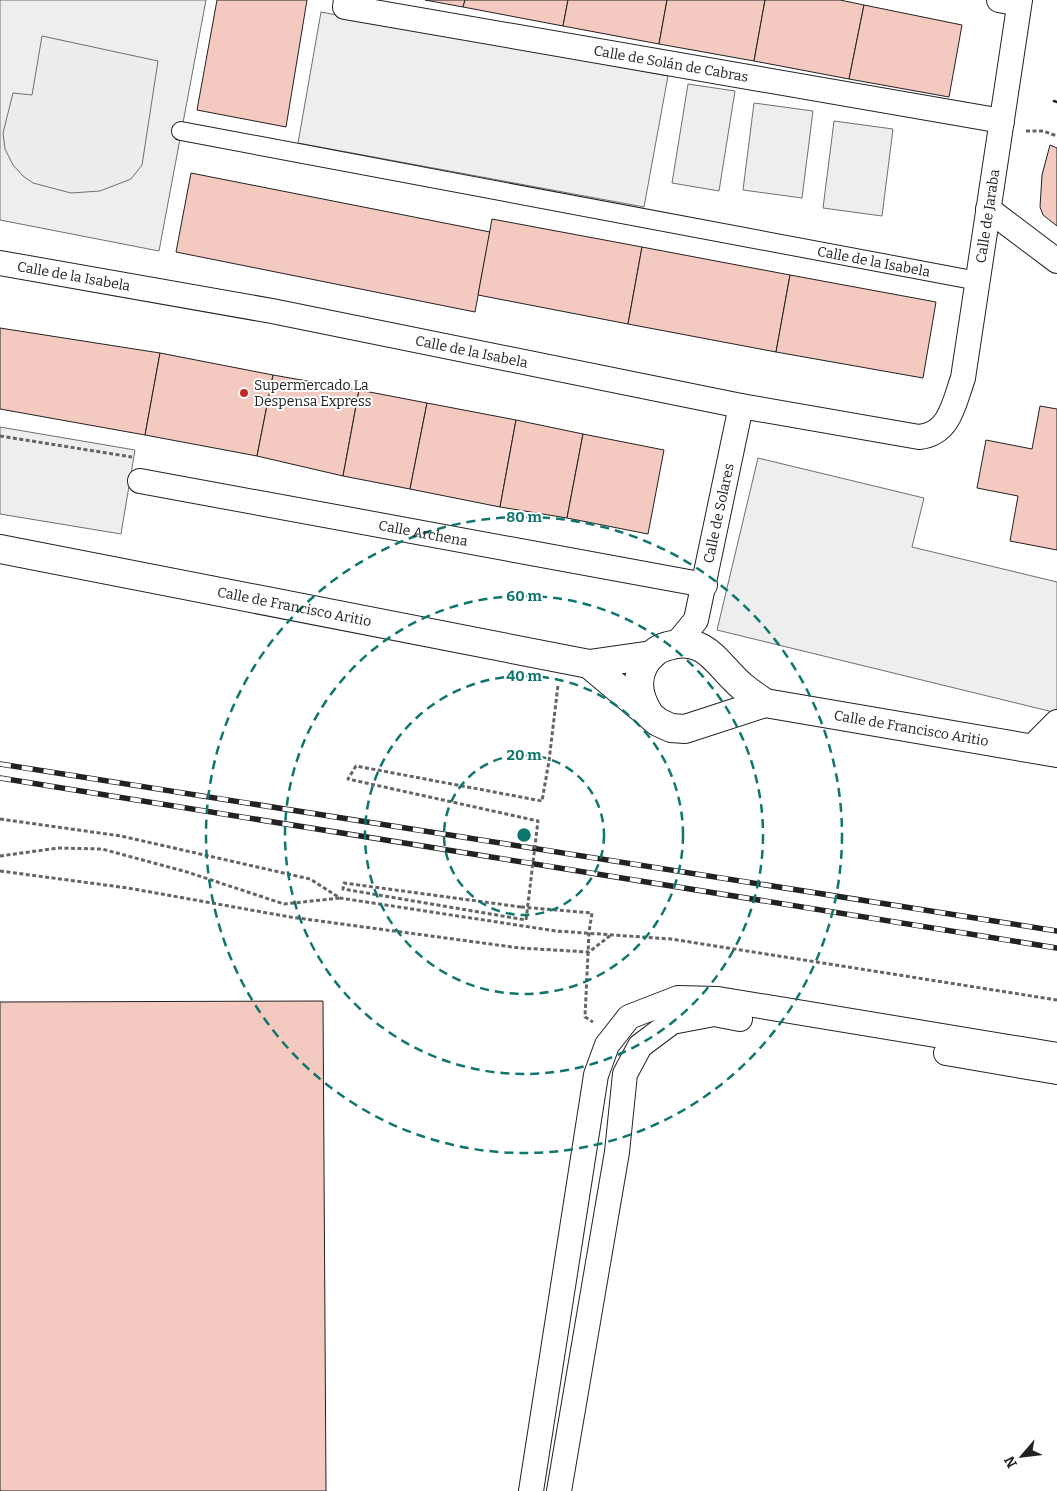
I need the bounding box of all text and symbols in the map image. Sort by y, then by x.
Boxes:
street label: Calle de Solán de Cabras [592,42,750,85]
street label: Calle de Jaraba [972,168,1003,264]
street label: Calle de la Isabela [816,242,932,280]
street label: Calle de la Isabela [16,258,132,294]
street label: Calle de la Isabela [414,332,530,371]
place label: Supermercado La Despensa Express [254,377,371,410]
marker: Supermercado La Despensa Express [238,387,250,399]
street label: Calle de Solares [700,462,737,565]
text: 80 m [506,508,542,526]
street label: Calle Archena [377,517,470,550]
street label: Calle de Francisco Aritio [216,583,373,630]
text: 60 m [506,587,542,605]
text: 40 m [506,667,543,685]
street label: Calle de Francisco Aritio [833,706,990,750]
text: 20 m [507,746,542,764]
centre of rings [515,826,533,844]
north arrow [997,1431,1047,1481]
text: N [1001,1453,1021,1471]

